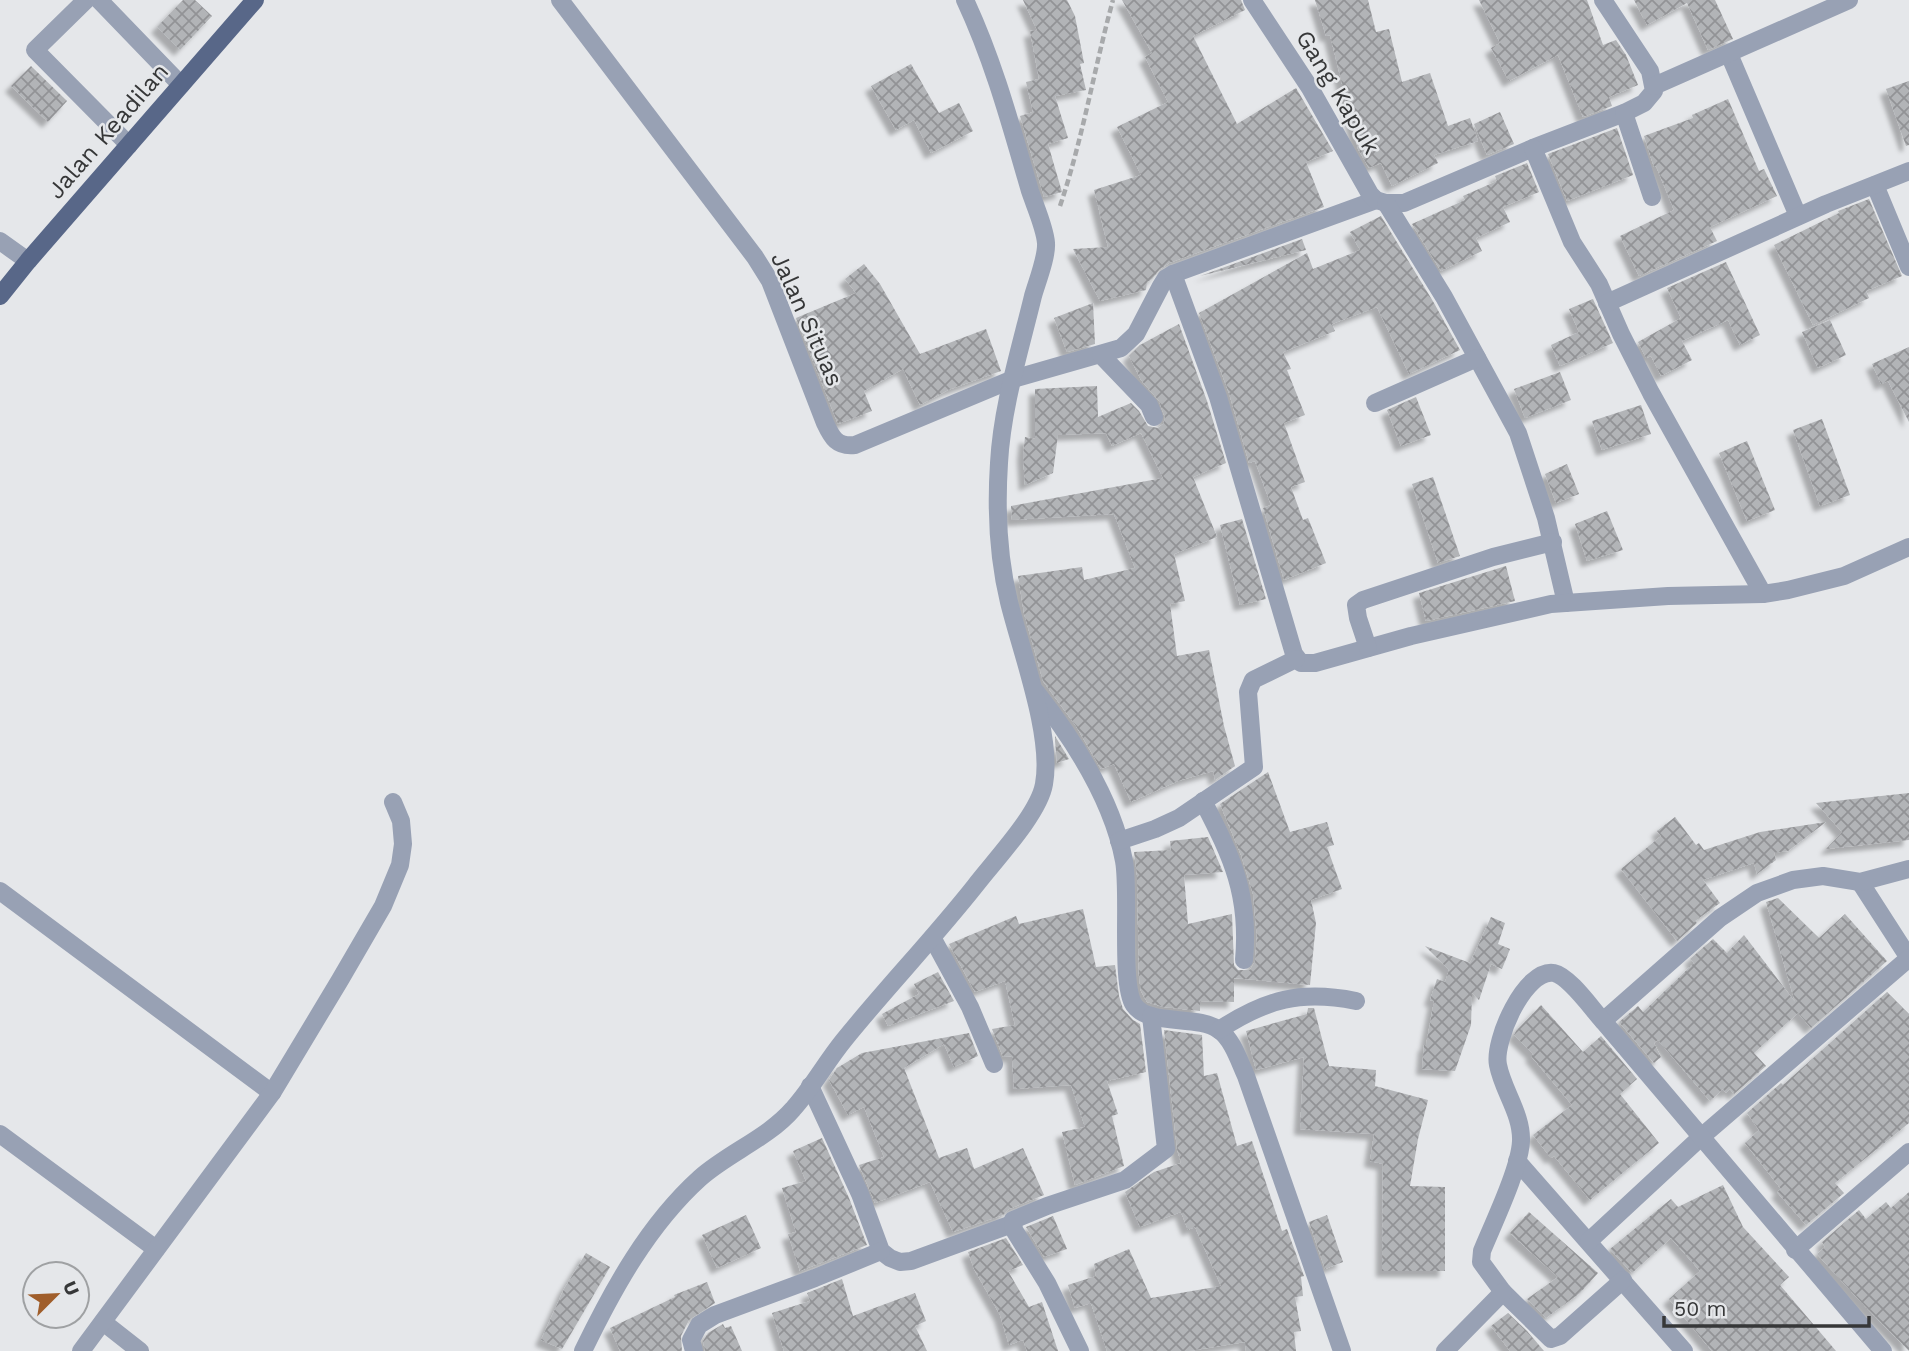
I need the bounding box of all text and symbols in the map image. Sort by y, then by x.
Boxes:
street label: Gang Kapuk [1290,25,1386,159]
street label: Jalan Keadilan [42,58,174,204]
street label: Jalan Situas [765,248,849,390]
north arrow [21,1260,91,1330]
text: U [58,1277,84,1299]
scale bar [1664,1284,1869,1328]
text: 50 m [1674,1296,1726,1321]

